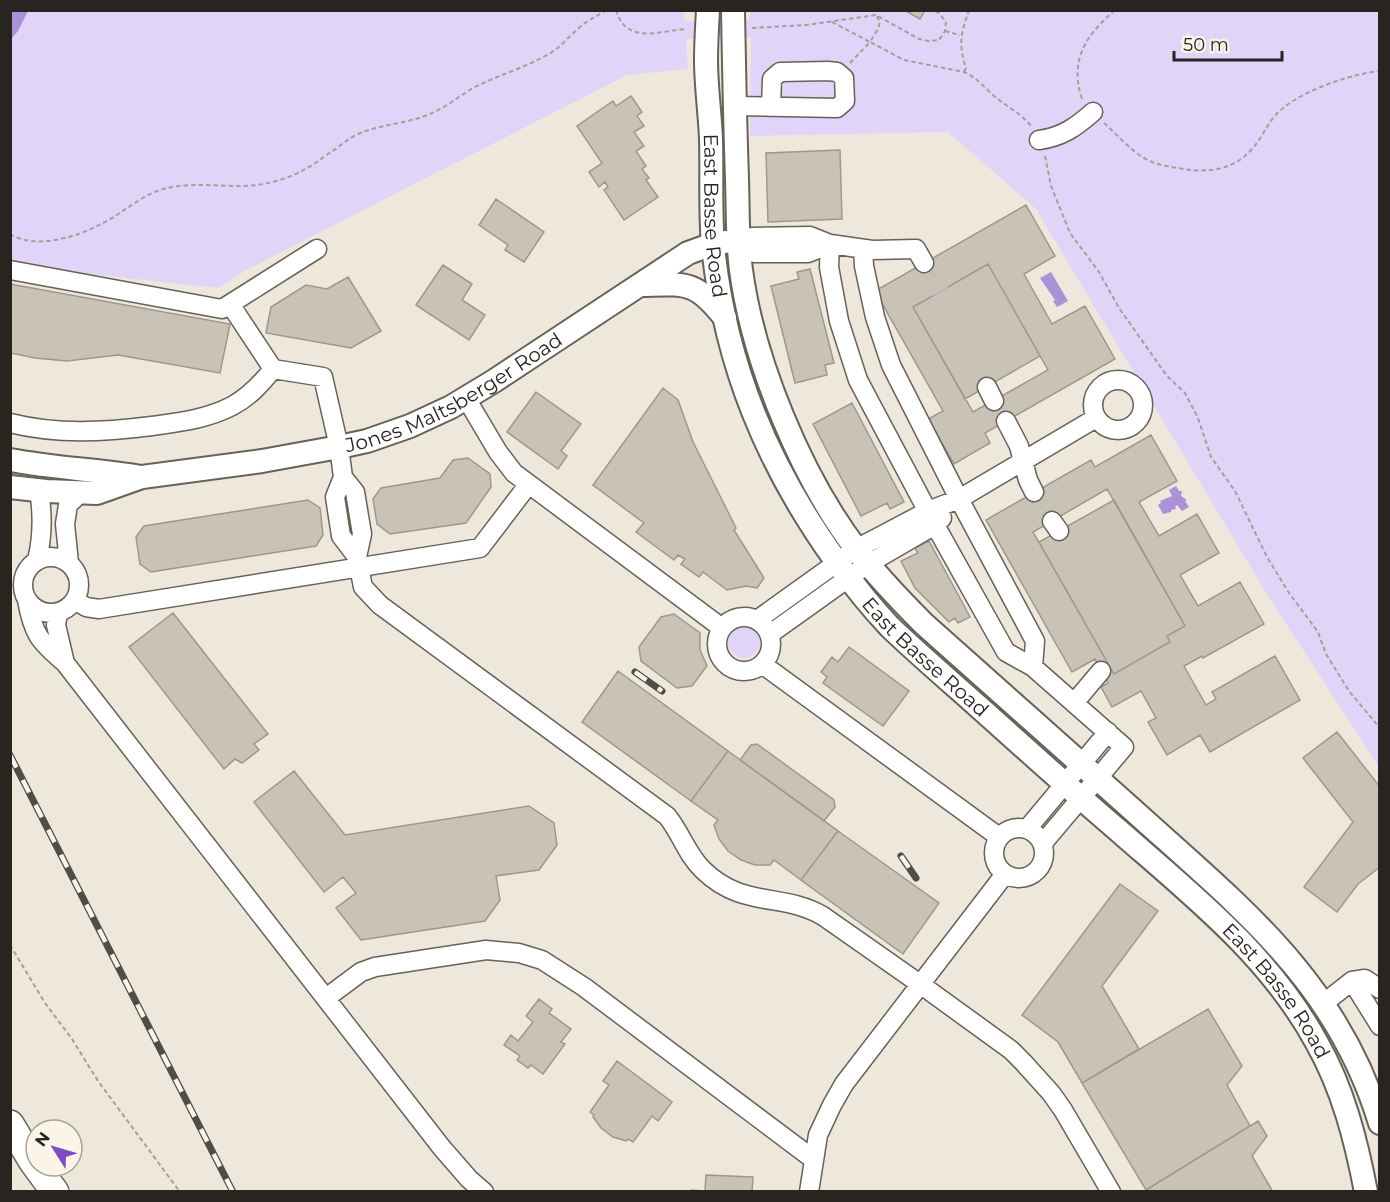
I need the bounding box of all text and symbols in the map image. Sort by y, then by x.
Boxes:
scale bar [1174,24,1282,62]
text: 50 m [1183,34,1229,56]
street label: East Basse Road [699,133,732,299]
street label: Jones Maltsberger Road [342,327,567,458]
street label: East Basse Road [857,592,993,722]
street label: East Basse Road [1217,918,1335,1063]
north arrow [24,1118,84,1178]
text: N [31,1128,54,1150]

